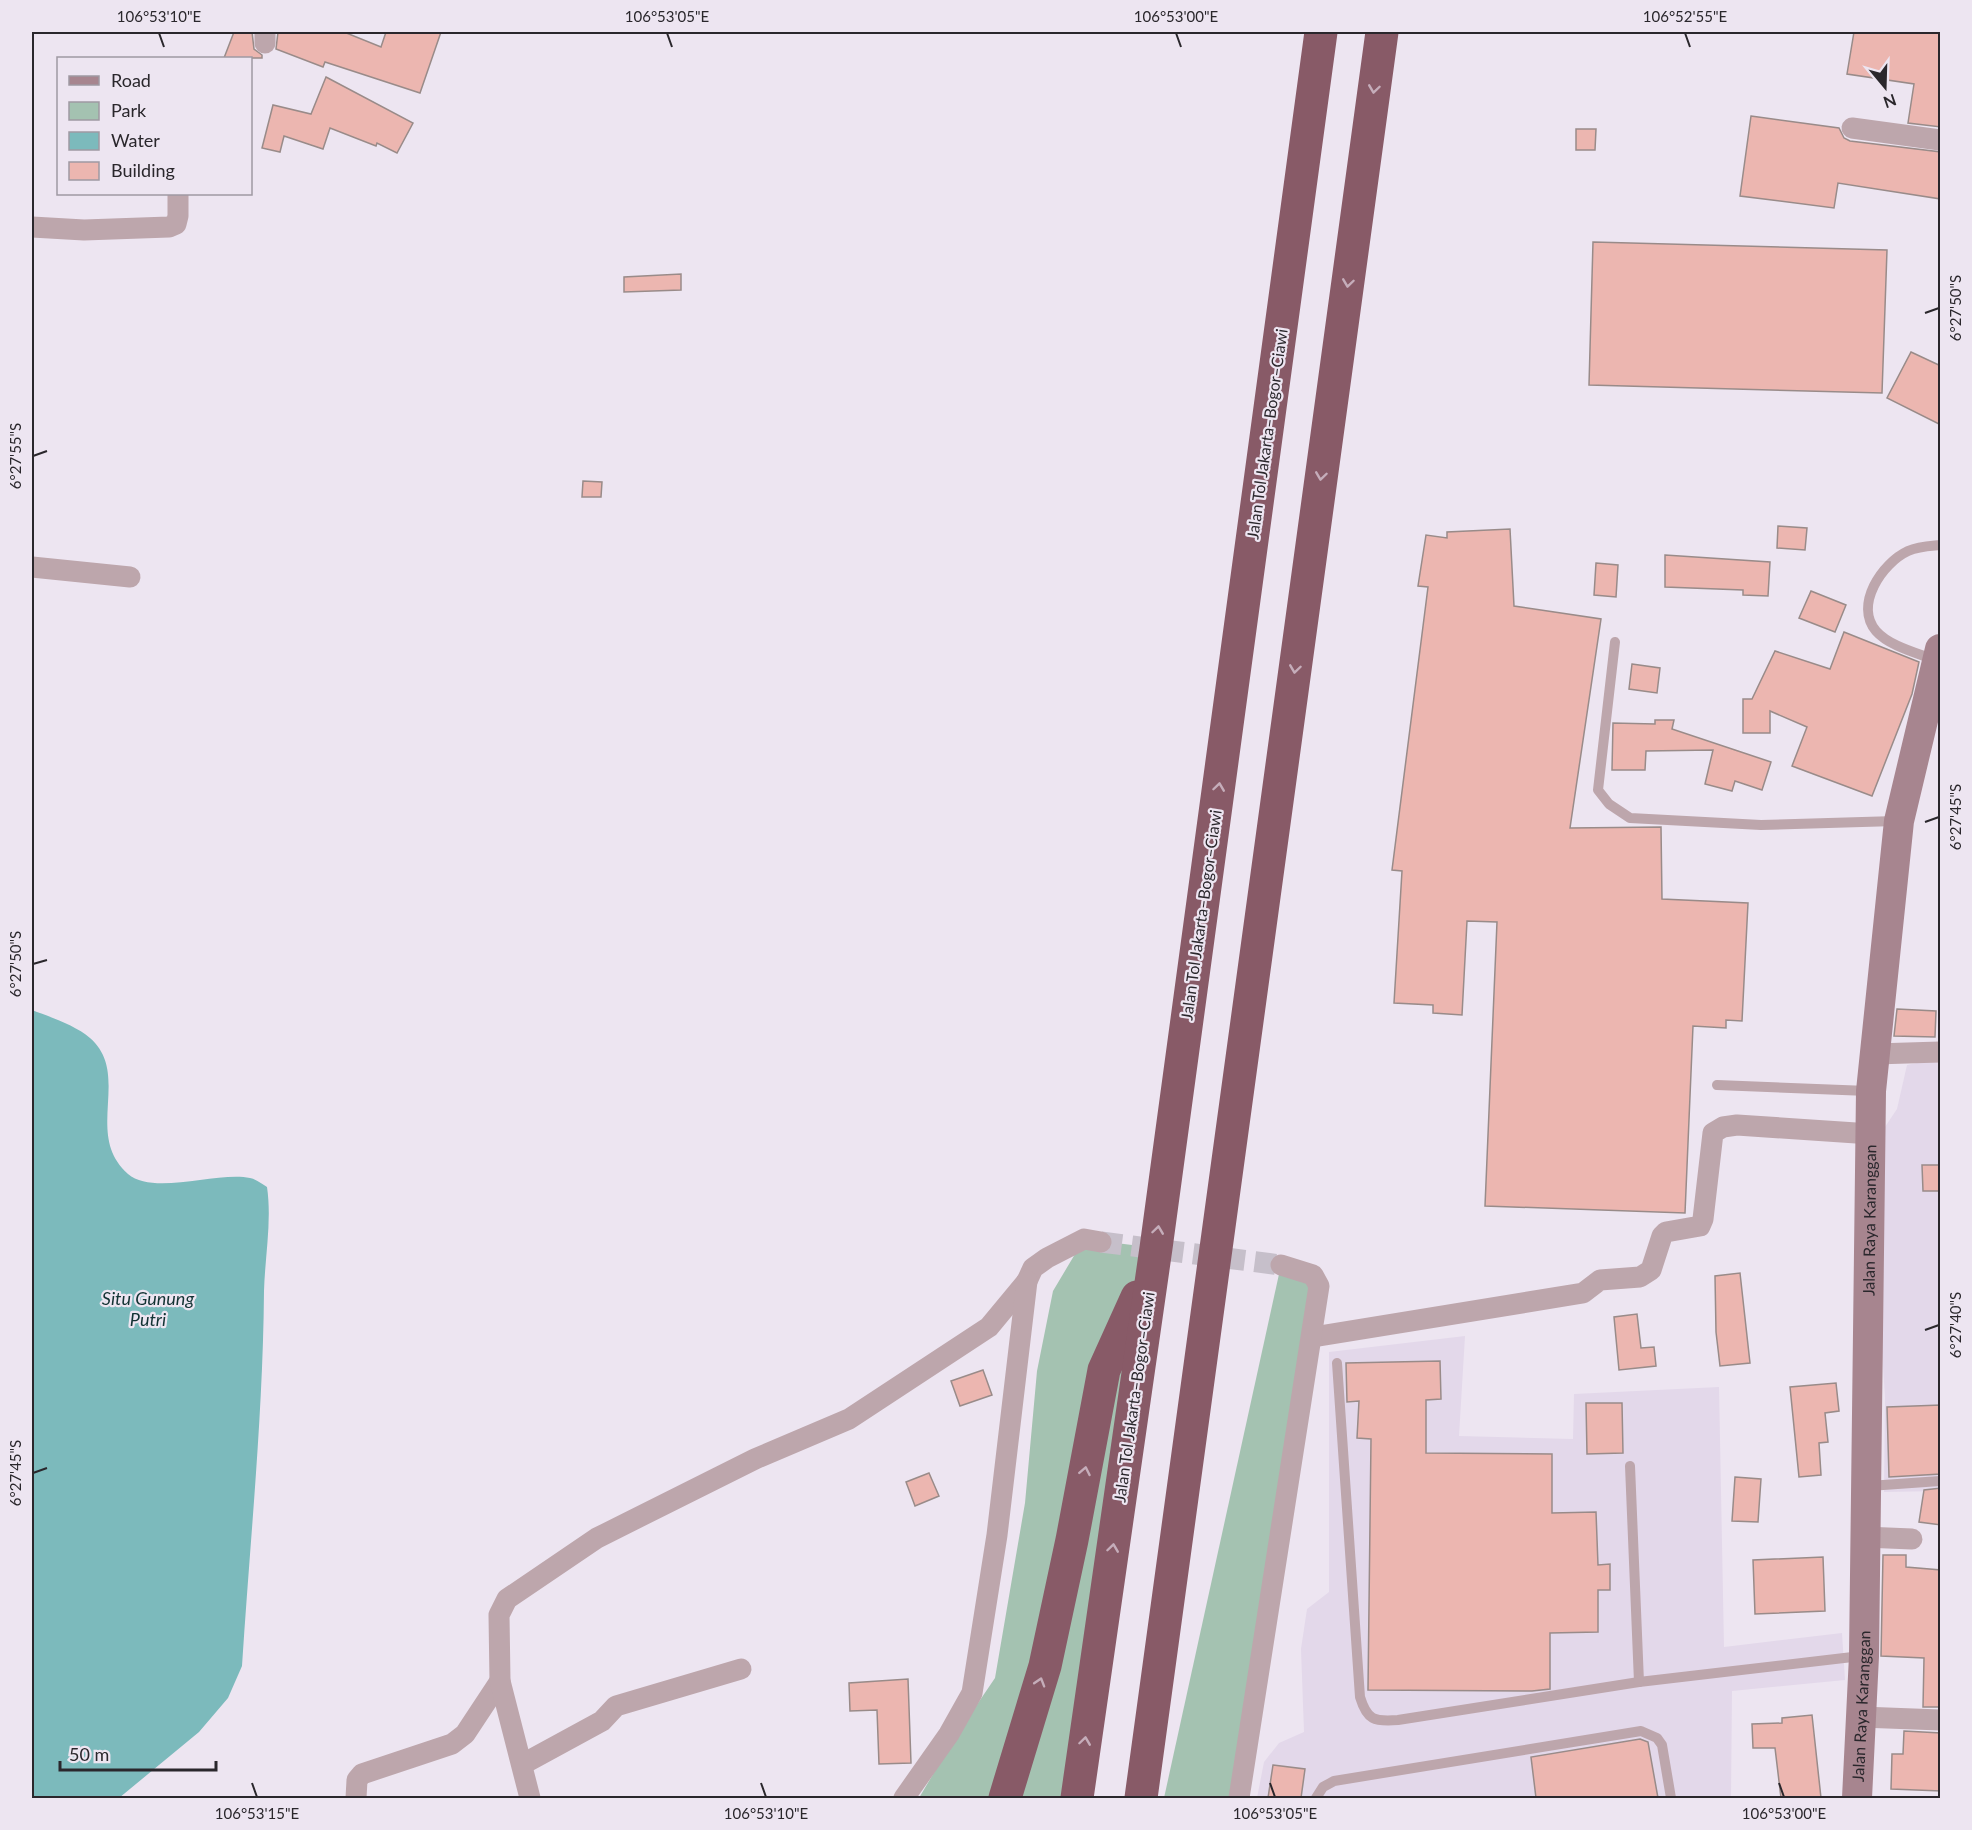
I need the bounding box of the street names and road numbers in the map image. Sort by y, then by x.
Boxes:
street label: Jalan Tol Jakarta–Bogor–Ciawi [1242,327,1291,540]
street label: Jalan Tol Jakarta–Bogor–Ciawi [1176,808,1225,1021]
street label: Jalan Raya Karanggan [1858,1144,1879,1296]
street label: Jalan Tol Jakarta–Bogor–Ciawi [1109,1290,1158,1503]
street label: Jalan Raya Karanggan [1848,1630,1873,1782]

